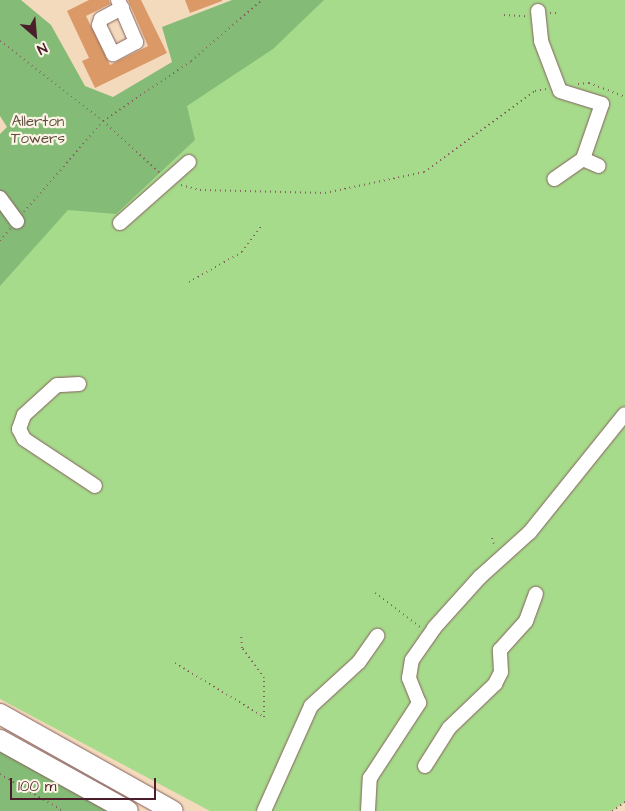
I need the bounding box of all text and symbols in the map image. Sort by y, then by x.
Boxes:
north arrow [10,10,60,60]
text: N [33,37,50,59]
park label: Allerton Towers [11,112,65,147]
scale bar [12,768,159,800]
text: 100 m [18,776,57,797]

